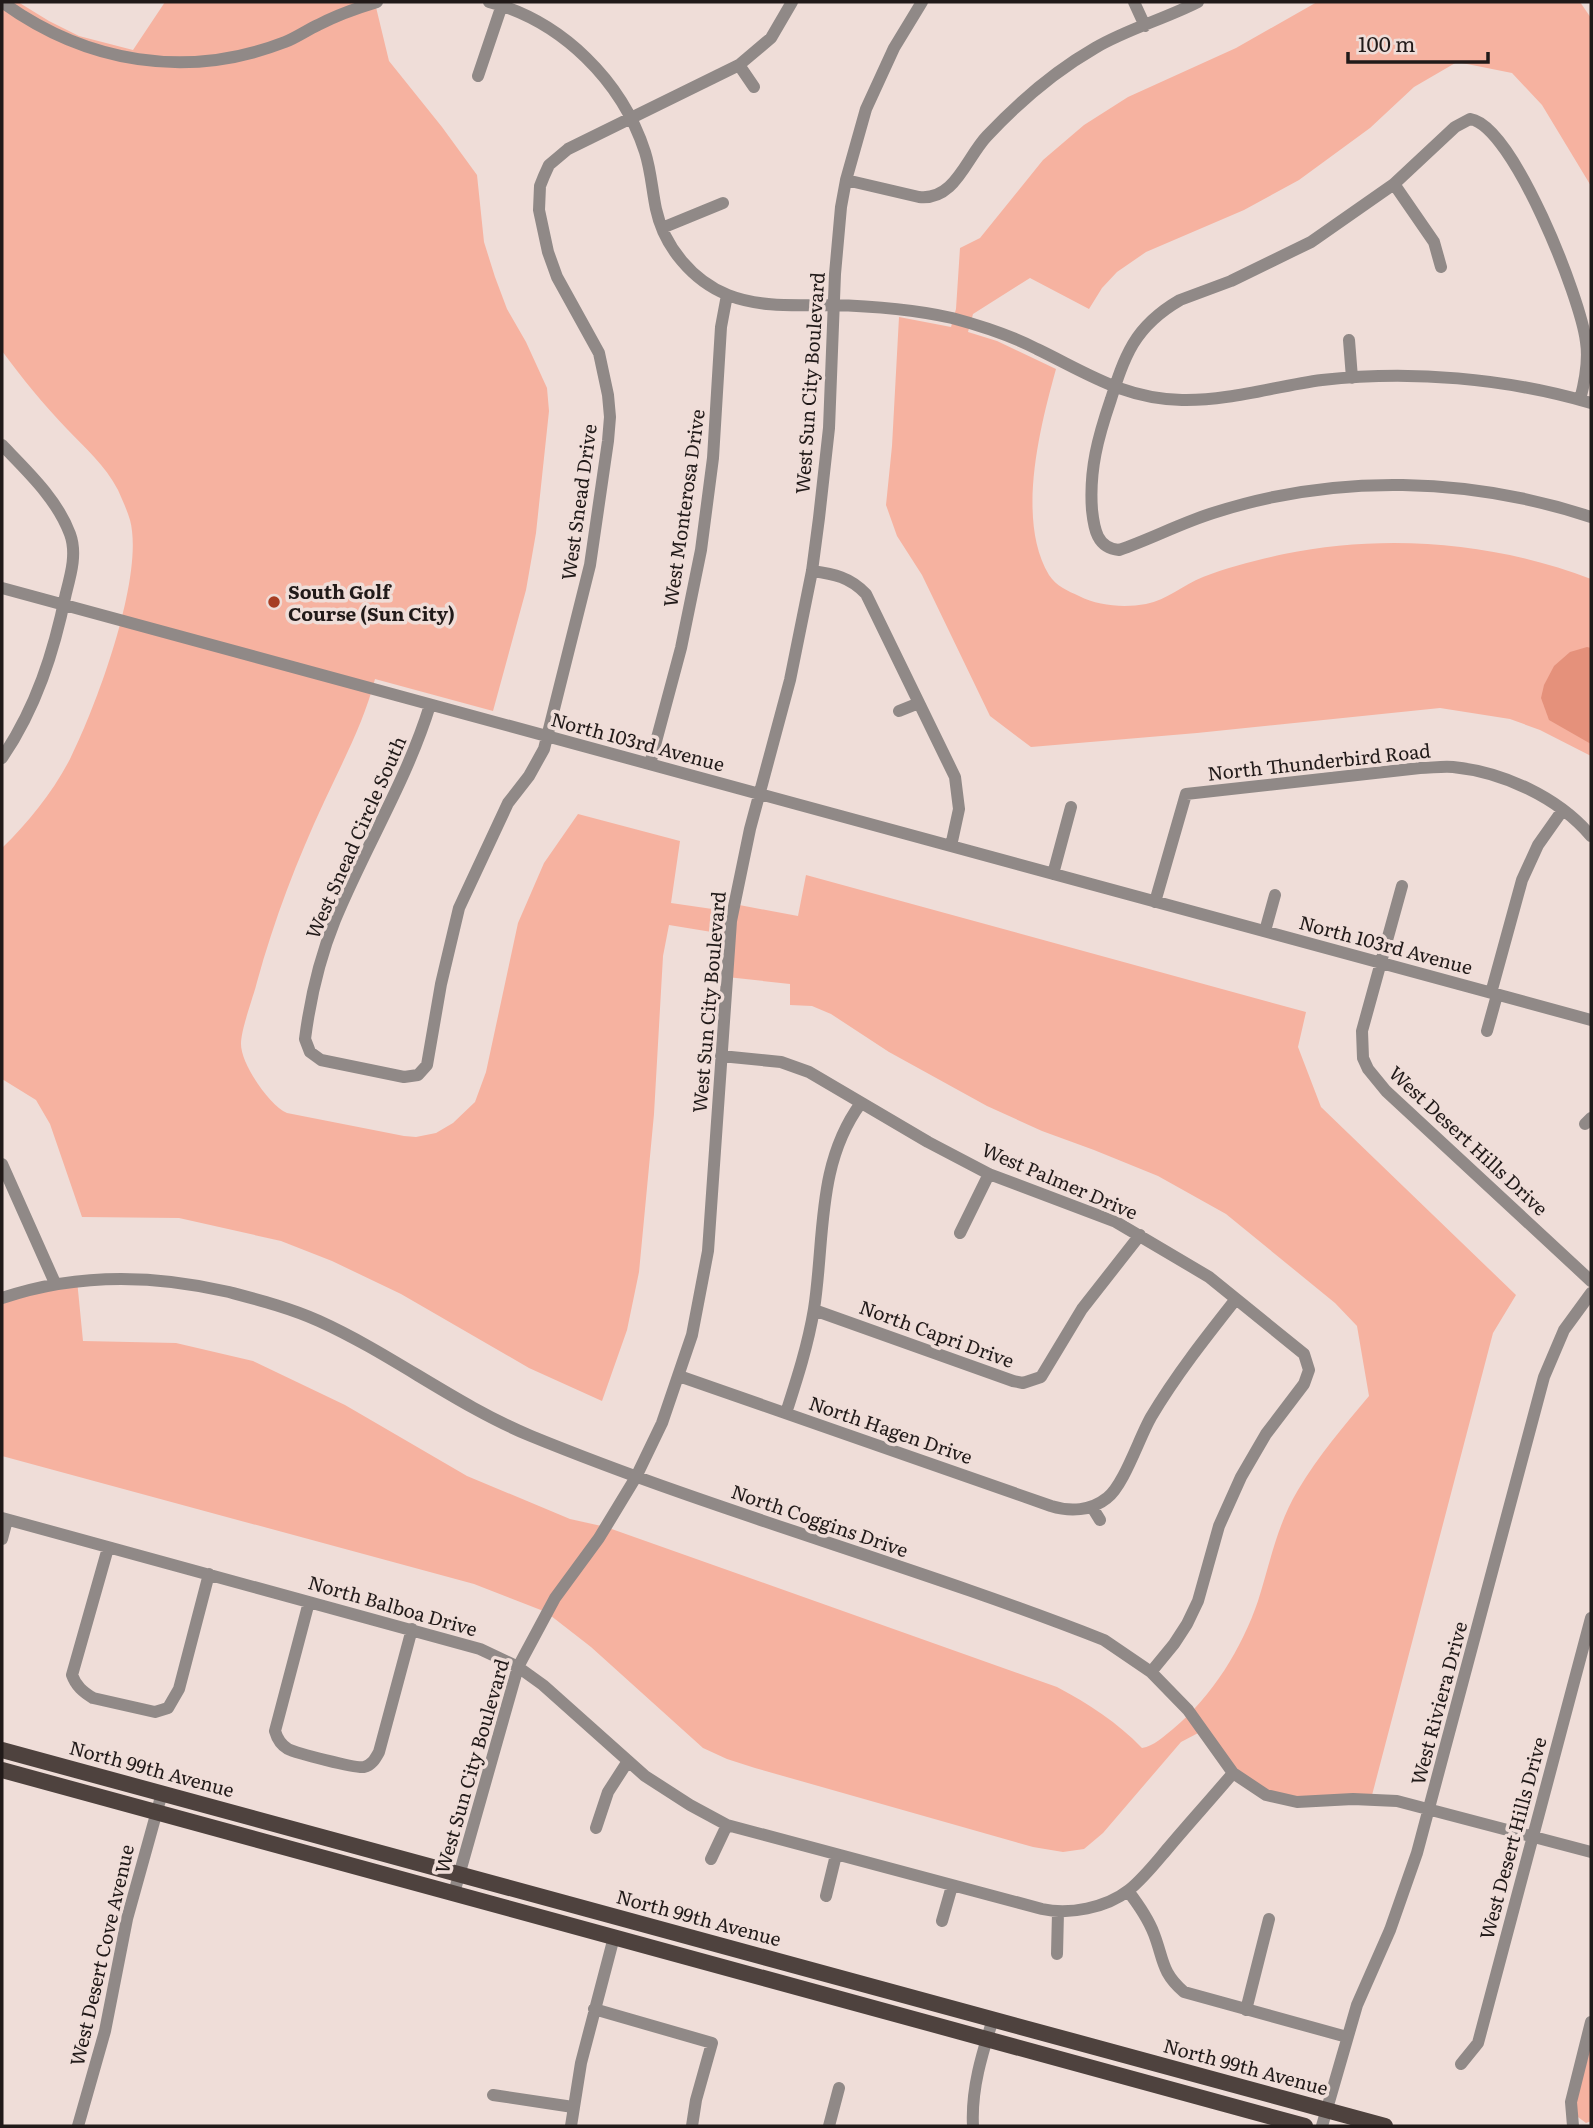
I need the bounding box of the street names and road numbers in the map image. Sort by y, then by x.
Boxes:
street label: West Sun City Boulevard [787,271,831,495]
street label: West Monterosa Drive [655,407,711,609]
street label: West Snead Drive [553,422,603,582]
street label: North 103rd Avenue [548,704,728,778]
street label: West Snead Circle South [298,731,412,943]
street label: North Thunderbird Road [1206,735,1432,787]
street label: West Sun City Boulevard [684,890,732,1114]
street label: North 103rd Avenue [1296,907,1476,981]
street label: West Desert Hills Drive [1383,1059,1555,1221]
street label: West Palmer Drive [978,1134,1143,1226]
street label: North Capri Drive [856,1292,1018,1374]
street label: North Hagen Drive [805,1388,977,1470]
street label: North Coggins Drive [728,1477,912,1563]
street label: North Balboa Drive [305,1567,481,1643]
street label: West Riviera Drive [1403,1618,1473,1788]
street label: West Sun City Boulevard [427,1655,515,1877]
street label: North 99th Avenue [66,1733,238,1803]
street label: West Desert Hills Drive [1471,1733,1553,1942]
street label: West Desert Cove Avenue [62,1841,140,2069]
street label: North 99th Avenue [613,1882,785,1952]
street label: North 99th Avenue [1160,2031,1332,2101]

